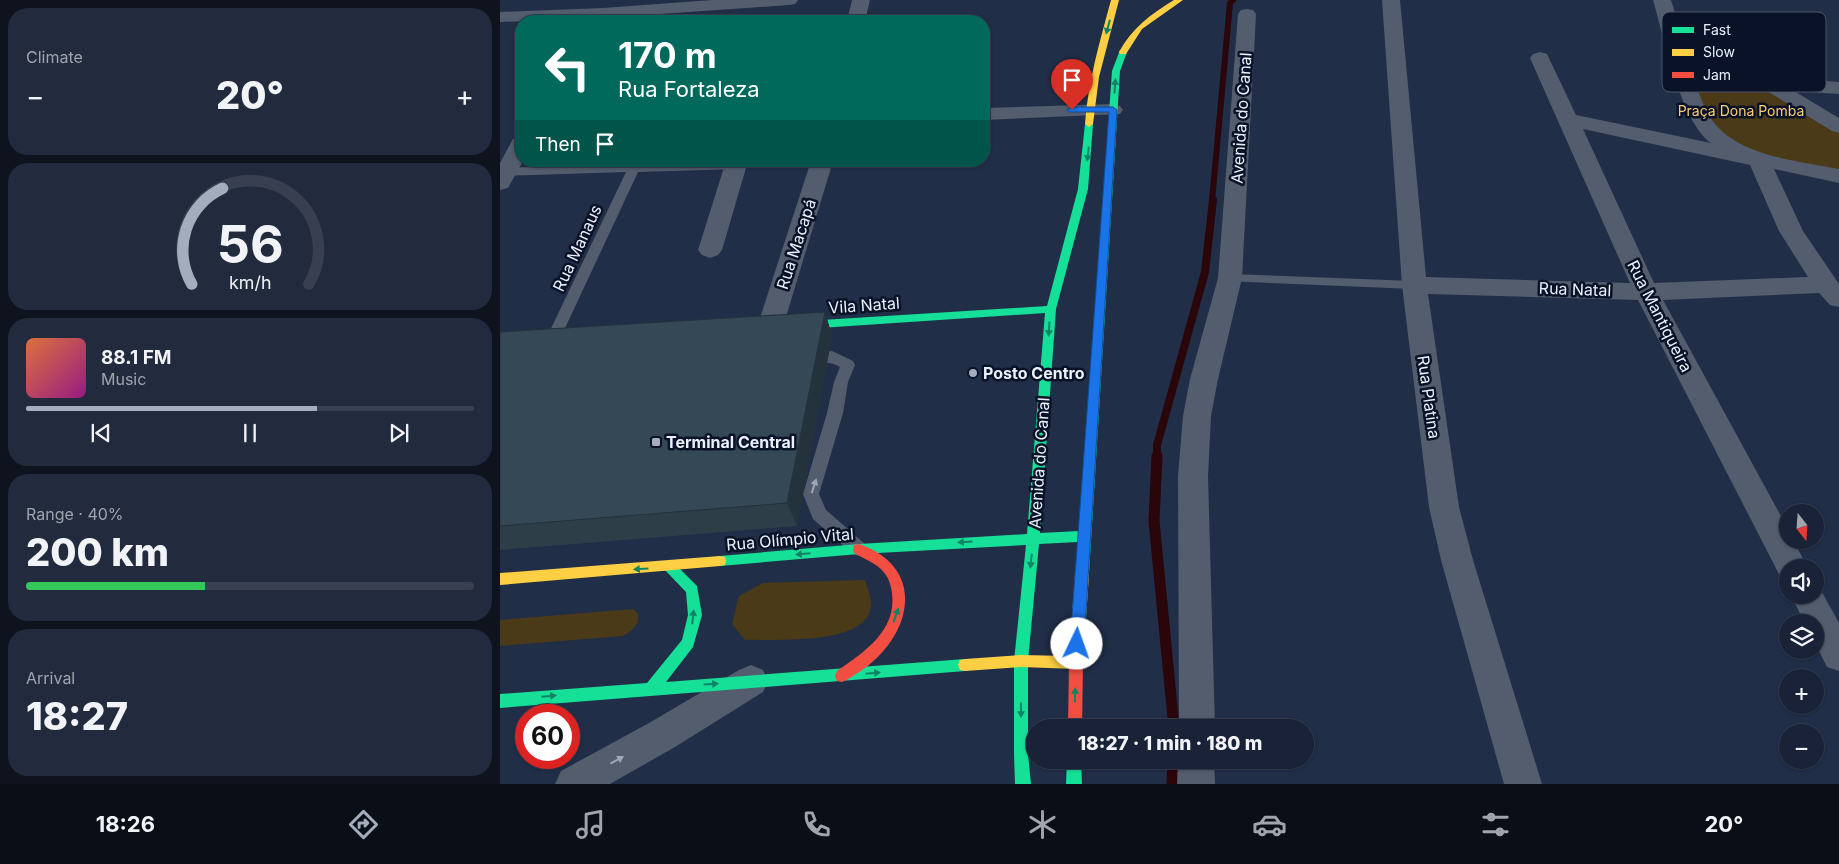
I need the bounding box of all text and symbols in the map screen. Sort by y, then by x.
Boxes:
legend [1662,12,1826,92]
one-way arrow [1103,19,1111,34]
text: Fast [1703,21,1731,38]
text: 170 m [618,34,717,76]
icon: left [535,35,600,100]
text: Slow [1703,43,1735,60]
text: Climate [26,47,83,67]
street label: Avenida do Canal [1226,52,1256,184]
pin [1051,59,1093,110]
icon: arrive [1058,66,1086,94]
text: Jam [1703,66,1731,83]
text: 20° [216,72,284,118]
text: Rua Fortaleza [618,76,760,102]
one-way arrow [1111,77,1119,93]
text: − [26,79,45,113]
text: + [455,79,474,113]
park label: Praça Dona Pomba [1678,102,1804,119]
icon: arrive [591,130,619,158]
text: Then [535,133,581,156]
one-way arrow [1083,146,1091,162]
street label: Rua Macapá [772,196,820,292]
street label: Rua Manaus [548,202,606,294]
text: 56 [216,213,284,276]
street label: Rua Mantiqueira [1623,257,1697,375]
text: km/h [229,272,271,293]
street label: Rua Natal [1538,278,1612,300]
street label: Vila Natal [828,293,900,317]
one-way arrow [1045,321,1053,337]
text: 88.1 FM [101,346,172,369]
street label: Rua Platina [1413,354,1445,440]
place label: Posto Centro [983,363,1085,383]
marker: Posto Centro [967,367,979,379]
text: Music [101,369,146,389]
street label: Avenida do Canal [1024,397,1054,529]
icon: previous [87,419,115,447]
icon: pause [236,419,264,447]
icon: next [385,419,413,447]
place label: Terminal Central [666,432,795,452]
marker: Terminal Central [650,436,662,448]
one-way arrow [811,478,818,493]
text: Range · 40% [26,504,124,524]
north arrow [1779,504,1824,549]
map controls [1779,504,1824,769]
street label: Rua Olímpio Vital [725,523,855,555]
text: 200 km [26,529,169,575]
one-way arrow [957,539,973,547]
one-way arrow [795,551,811,559]
one-way arrow [1026,553,1034,569]
button: sound [1779,559,1824,604]
one-way arrow [633,565,649,573]
one-way arrow [893,608,900,623]
one-way arrow [689,609,697,625]
button: layers [1779,614,1824,659]
position arrow [1050,617,1102,669]
text: Arrival [26,668,75,688]
one-way arrow [865,669,881,677]
button: + [1779,669,1824,714]
one-way arrow [703,680,719,688]
one-way arrow [1071,687,1079,703]
one-way arrow [541,692,557,700]
text: 18:27 [26,693,128,739]
one-way arrow [1017,702,1025,718]
speed limit sign: 60 [515,704,580,769]
button: − [1779,724,1824,769]
text: 18:27 · 1 min · 180 m [1078,732,1262,755]
one-way arrow [610,756,624,765]
icon: directions [346,807,381,842]
icon: music [573,807,608,842]
icon: phone [799,807,834,842]
icon: climate [1025,807,1060,842]
icon: car [1252,807,1287,842]
icon: filters [1478,807,1513,842]
text: 18:26 [96,811,155,837]
text: 20° [1704,811,1743,837]

